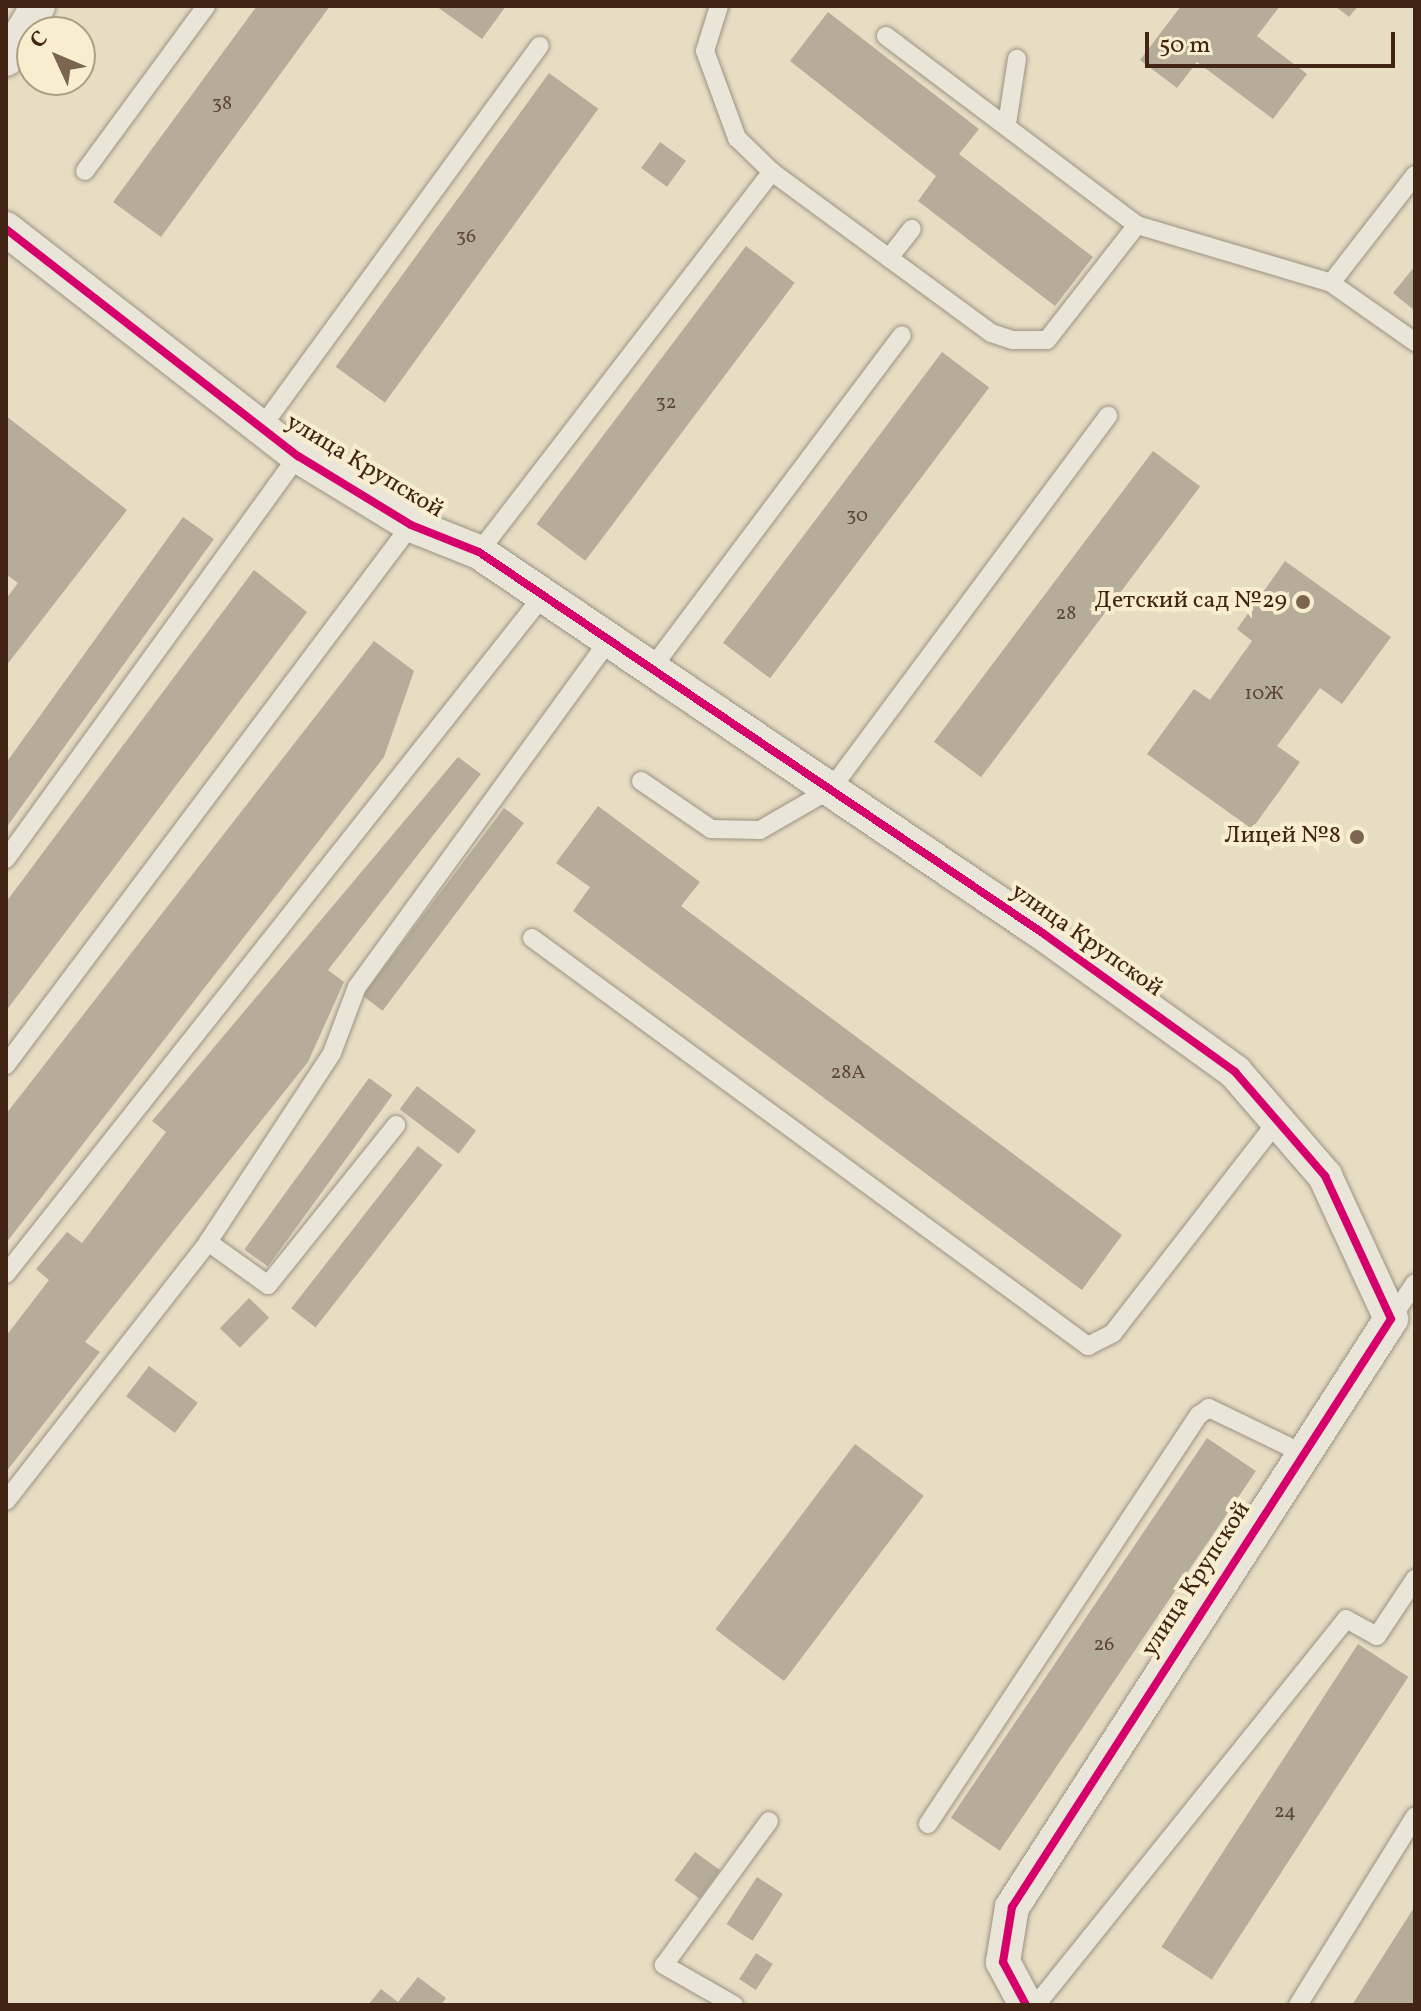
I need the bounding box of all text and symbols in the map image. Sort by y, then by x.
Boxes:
north arrow [16,16,96,96]
scale bar [1149,16,1399,66]
text: С [24,25,56,56]
text: 50 m [1159,29,1211,63]
house number: 38 [212,92,232,116]
house number: 36 [456,225,476,249]
house number: 32 [656,391,676,415]
street label: улица Крупской [280,409,448,525]
house number: 30 [846,504,868,528]
place label: Детский сад №29 [1095,588,1287,616]
marker: Детский сад №29 [1294,593,1312,611]
house number: 28 [1056,602,1076,626]
house number: 10Ж [1244,682,1284,706]
place label: Лицей №8 [1224,823,1341,851]
marker: Лицей №8 [1348,828,1366,846]
street label: улица Крупской [1004,878,1168,1004]
house number: 28А [831,1061,865,1085]
street label: улица Крупской [1136,1497,1258,1663]
house number: 26 [1094,1633,1114,1657]
house number: 24 [1274,1800,1296,1824]

